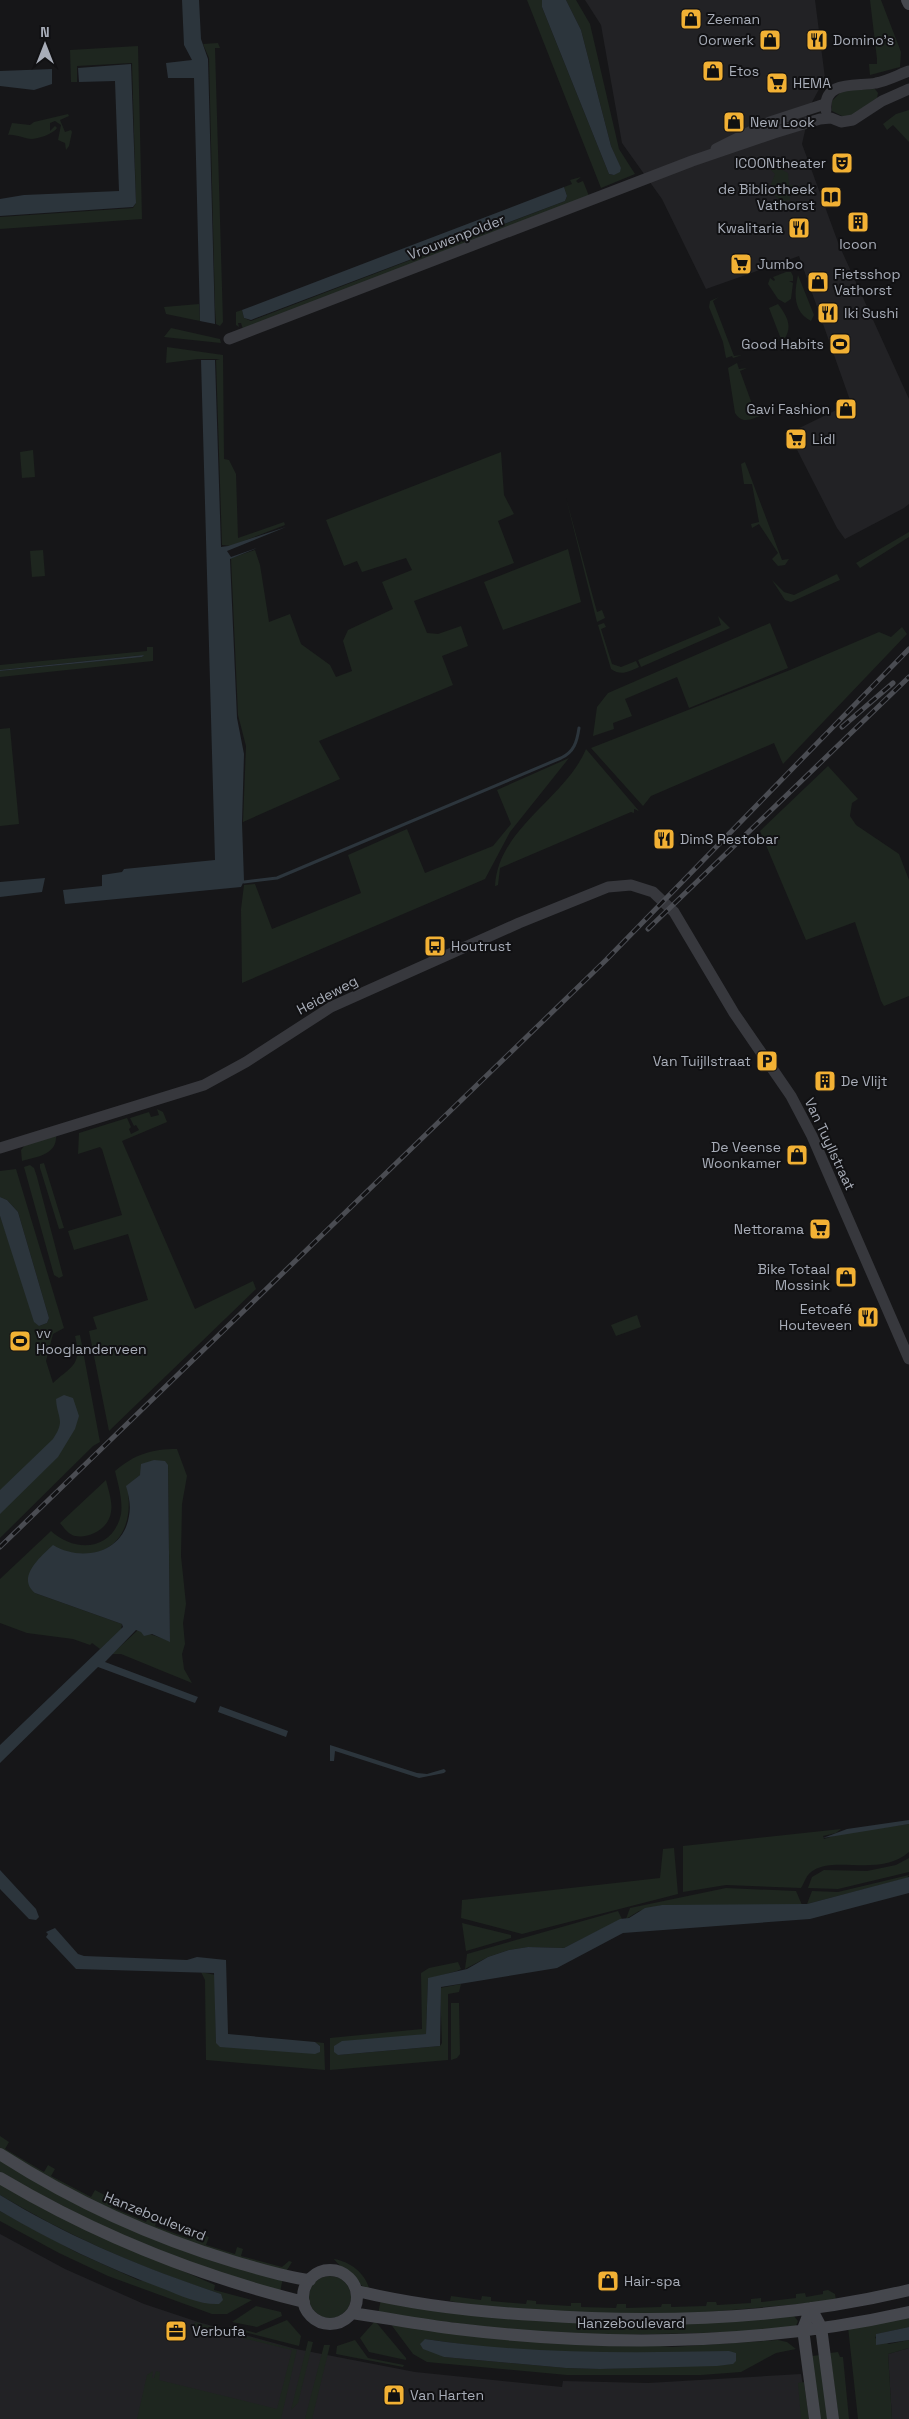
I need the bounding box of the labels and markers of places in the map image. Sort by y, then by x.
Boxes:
shop icon: Zeeman [679,7,703,31]
place label: Zeeman [707,10,760,28]
shop icon: Oorwerk [758,28,782,52]
restaurant icon: Domino's [805,28,829,52]
place label: Oorwerk [699,31,754,49]
place label: Domino's [833,31,894,49]
shop icon: Etos [701,59,725,83]
place label: Etos [729,62,759,80]
supermarket icon: HEMA [765,71,789,95]
place label: HEMA [793,74,831,92]
shop icon: New Look [722,110,746,134]
place label: New Look [750,113,815,131]
theatre icon: ICOONtheater [830,151,854,175]
place label: ICOONtheater [735,154,826,172]
place label: de Bibliotheek Vathorst [718,180,815,214]
library icon: de Bibliotheek Vathorst [819,185,843,209]
building icon: Icoon [846,210,870,234]
restaurant icon: Kwalitaria [787,216,811,240]
place label: Kwalitaria [718,219,783,237]
place label: Icoon [839,235,877,253]
supermarket icon: Jumbo [729,252,753,276]
place label: Jumbo [757,255,803,273]
place label: Fietsshop Vathorst [834,265,900,299]
shop icon: Fietsshop Vathorst [806,270,830,294]
restaurant icon: Iki Sushi [816,301,840,325]
place label: Iki Sushi [844,304,899,322]
sports icon: Good Habits [828,332,852,356]
place label: Good Habits [741,335,824,353]
shop icon: Gavi Fashion [834,397,858,421]
place label: Gavi Fashion [746,400,830,418]
supermarket icon: Lidl [784,427,808,451]
place label: Lidl [812,430,836,448]
restaurant icon: DimS Restobar [652,827,676,851]
place label: DimS Restobar [680,830,778,848]
bus stop icon: Houtrust [423,934,447,958]
place label: Houtrust [451,937,511,955]
parking icon: Van Tuijllstraat [755,1049,779,1073]
place label: Van Tuijllstraat [653,1052,751,1070]
building icon: De Vlijt [813,1069,837,1093]
place label: De Vlijt [841,1072,887,1090]
place label: De Veense Woonkamer [702,1138,781,1172]
shop icon: De Veense Woonkamer [785,1143,809,1167]
supermarket icon: Nettorama [808,1217,832,1241]
place label: Nettorama [734,1220,804,1238]
place label: Bike Totaal Mossink [757,1260,830,1294]
shop icon: Bike Totaal Mossink [834,1265,858,1289]
place label: Eetcafé Houteveen [779,1300,852,1334]
restaurant icon: Eetcafé Houteveen [856,1305,880,1329]
place label: vv Hooglanderveen [36,1324,147,1358]
sports icon: vv Hooglanderveen [8,1329,32,1353]
shop icon: Hair-spa [596,2269,620,2293]
place label: Hair-spa [624,2272,680,2290]
office icon: Verbufa [164,2319,188,2343]
place label: Verbufa [192,2322,245,2340]
shop icon: Van Harten [382,2383,406,2407]
place label: Van Harten [410,2386,484,2404]

